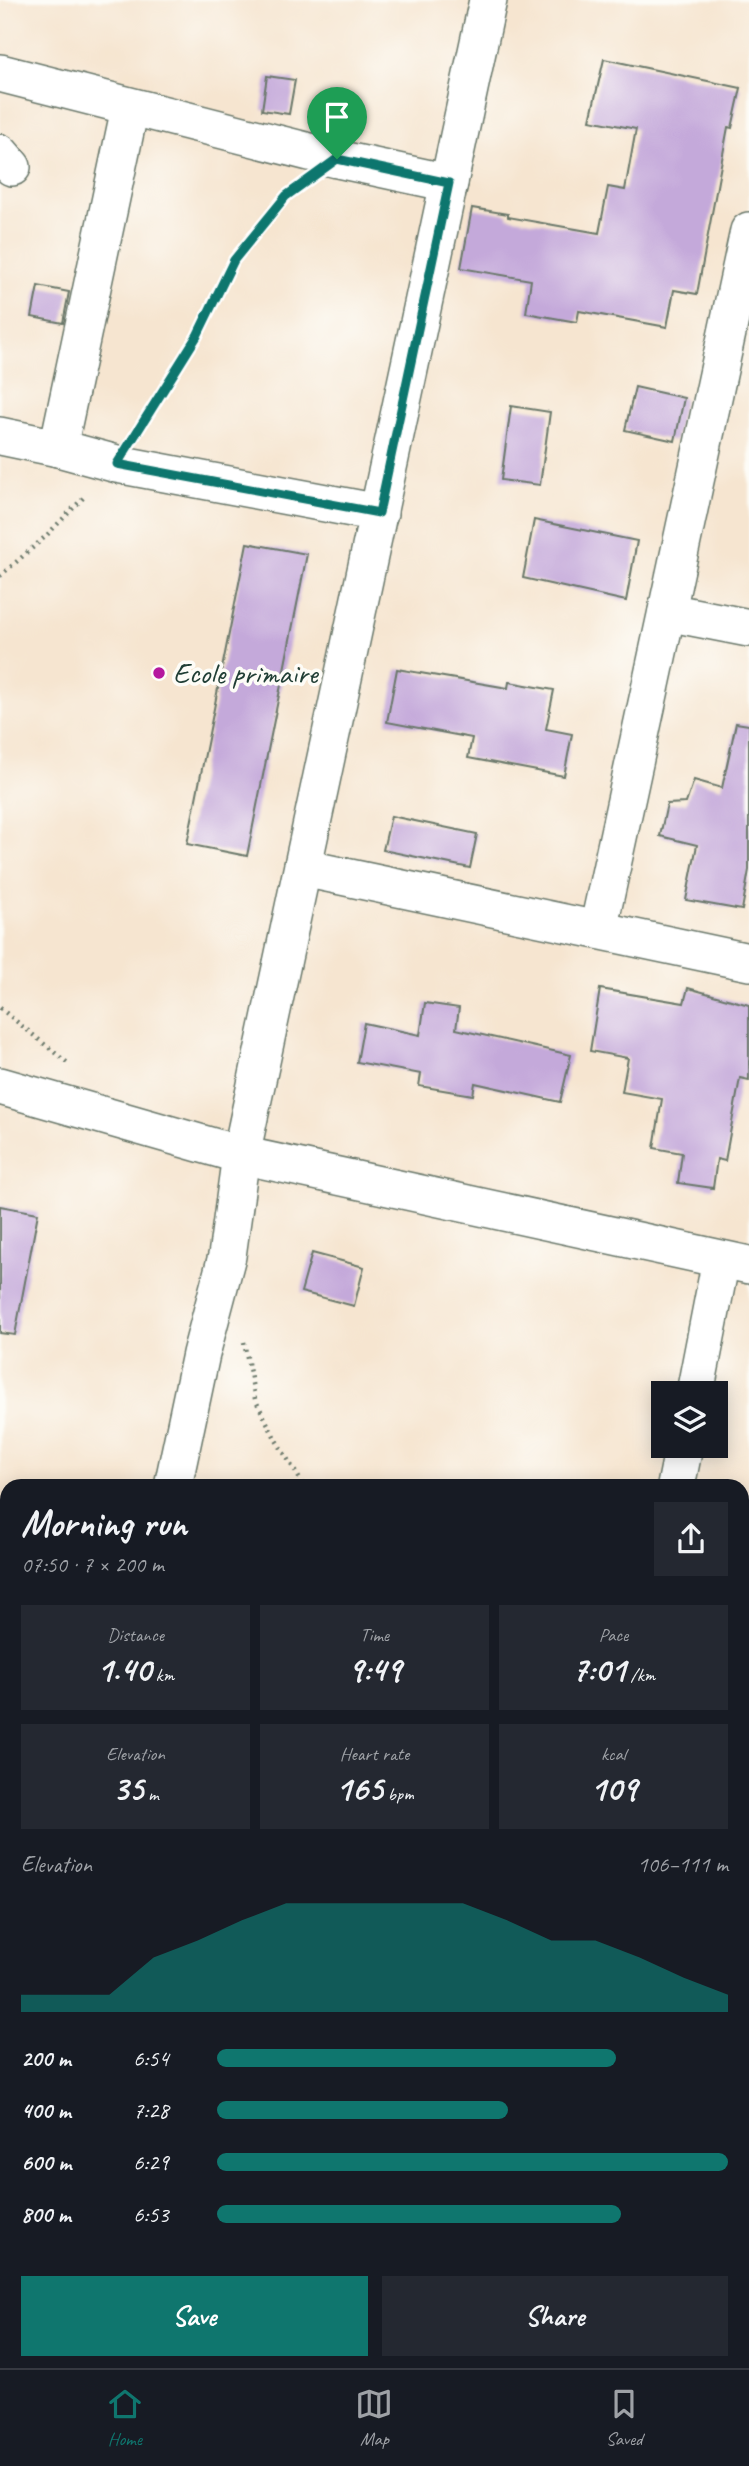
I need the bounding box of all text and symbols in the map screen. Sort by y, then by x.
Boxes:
pin [307,87,367,159]
icon: arrive [318,98,356,136]
place label: Ecole primaire [173,654,320,692]
marker: Ecole primaire [151,665,167,681]
map controls [651,1381,728,1458]
button: layers [651,1381,728,1458]
text: Morning run [21,1500,187,1547]
button: share [654,1502,728,1576]
text: 07:50 · 7 × 200 m [21,1550,164,1579]
text: Distance [107,1623,164,1647]
text: Time [360,1623,389,1647]
text: Pace [599,1623,628,1647]
text: 1.40 [97,1647,151,1692]
text: 9:49 [348,1647,401,1692]
text: 7:01 [572,1647,626,1692]
text: km [151,1663,174,1687]
text: /km [626,1663,655,1687]
text: Elevation [106,1742,165,1766]
text: Heart rate [340,1742,409,1766]
text: kcal [601,1742,626,1766]
text: 35 [112,1766,143,1811]
text: 165 [335,1766,383,1811]
text: 109 [590,1766,637,1811]
text: m [143,1782,159,1806]
text: bpm [383,1782,414,1806]
text: Elevation [21,1850,92,1879]
text: 106–111 m [637,1850,728,1879]
text: 200 m [21,2044,71,2073]
text: 6:54 [133,2044,169,2073]
text: 400 m [21,2096,71,2125]
text: 7:28 [133,2096,169,2125]
text: 600 m [21,2148,71,2177]
text: 6:29 [133,2148,169,2177]
text: 800 m [21,2200,71,2229]
text: 6:53 [133,2200,169,2229]
button: Save [21,2276,368,2356]
button: Share [382,2276,728,2356]
tab: Home [106,2385,144,2451]
tab: Map [355,2385,393,2451]
tab: Saved [605,2385,643,2451]

